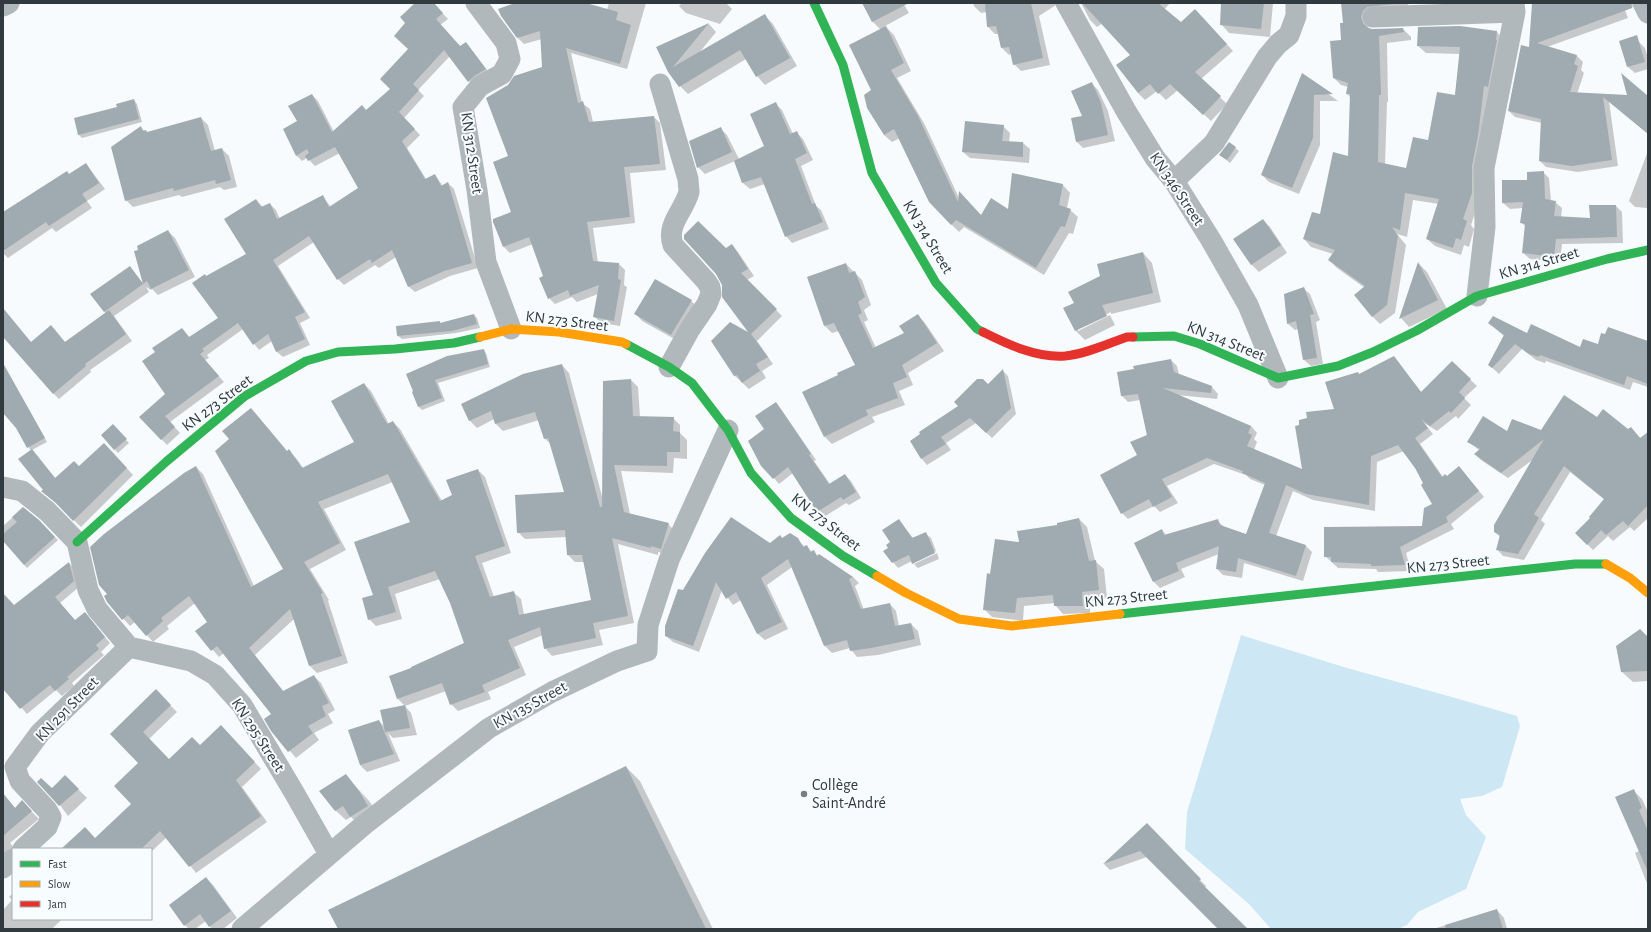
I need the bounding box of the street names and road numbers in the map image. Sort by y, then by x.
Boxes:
street label: KN 312 Street [458,111,486,195]
street label: KN 346 Street [1147,150,1207,228]
street label: KN 314 Street [900,198,956,276]
street label: KN 314 Street [1497,244,1581,282]
street label: KN 273 Street [525,308,609,334]
street label: KN 314 Street [1185,318,1267,364]
street label: KN 273 Street [179,372,255,434]
street label: KN 273 Street [788,490,864,554]
street label: KN 273 Street [1406,552,1490,576]
street label: KN 273 Street [1084,586,1168,610]
street label: KN 291 Street [32,674,102,744]
street label: KN 135 Street [491,678,569,732]
street label: KN 295 Street [228,695,288,775]

